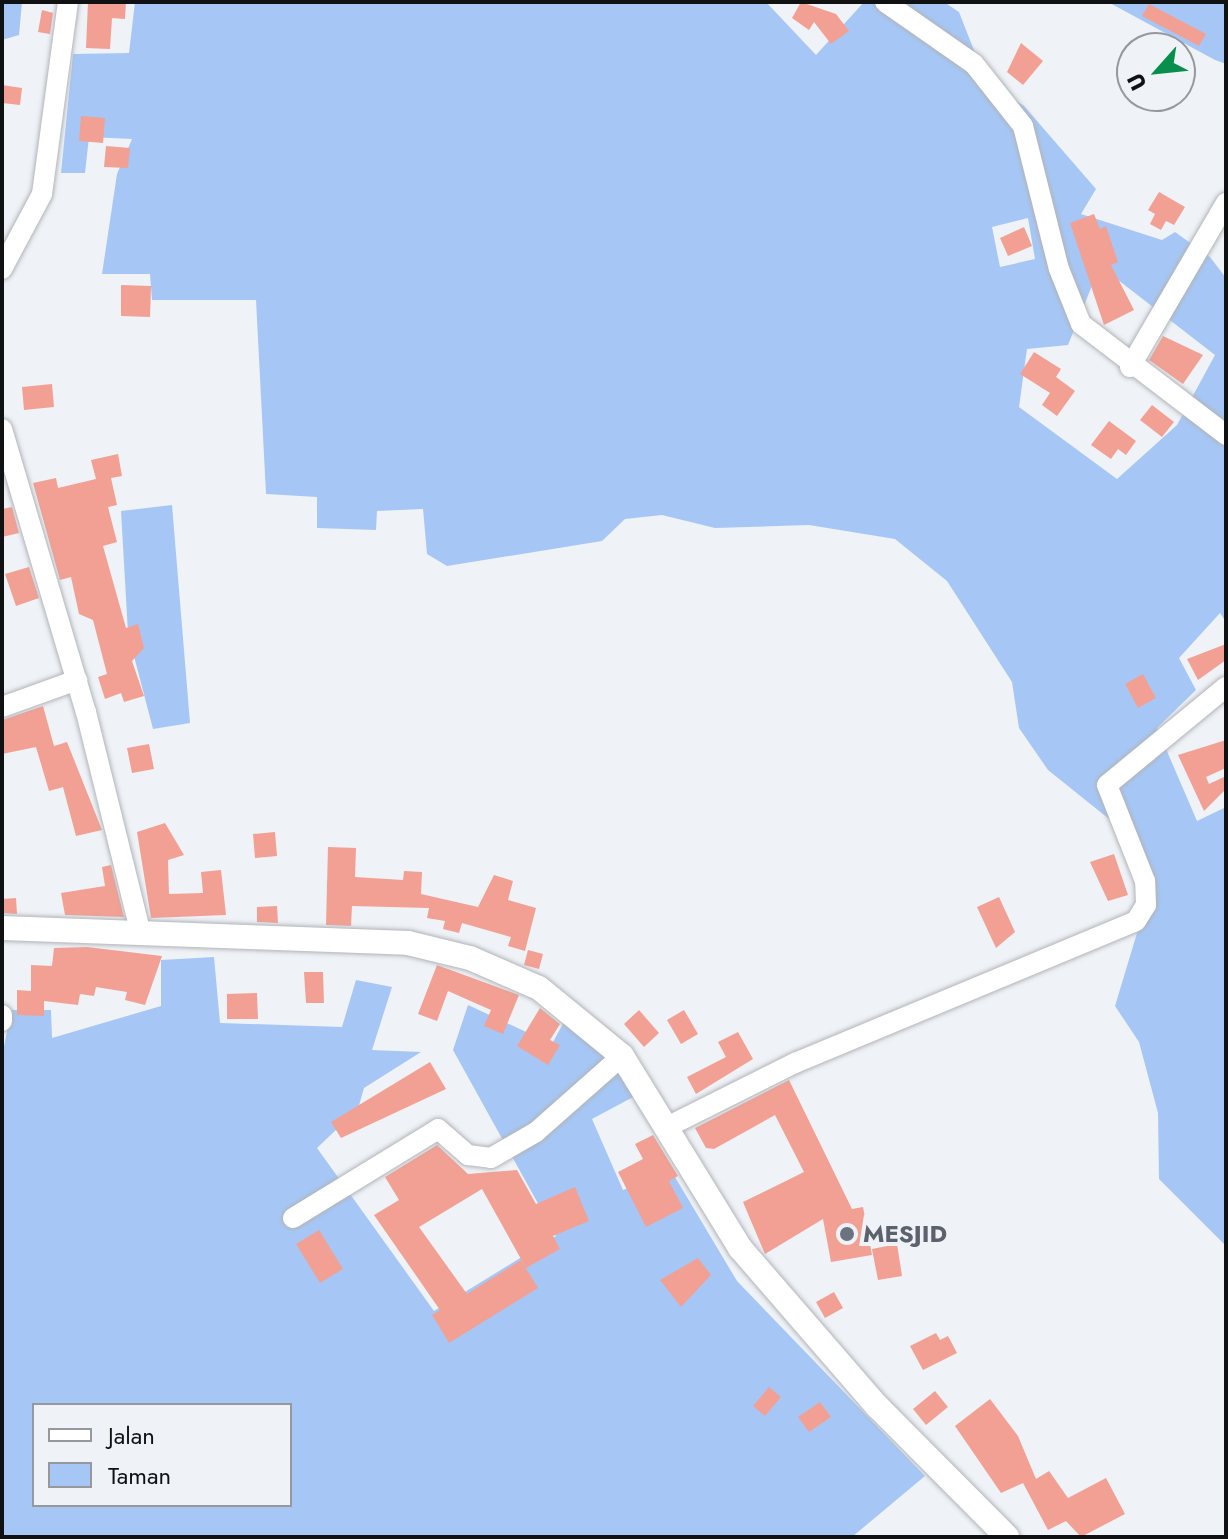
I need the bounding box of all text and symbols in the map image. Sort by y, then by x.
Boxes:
north arrow [1116,32,1196,112]
text: U [1119,68,1154,96]
place label: MESJID [863,1220,947,1248]
marker: MESJID [838,1225,856,1243]
legend [32,1403,292,1507]
text: Jalan [108,1418,155,1453]
text: Taman [108,1458,171,1493]

